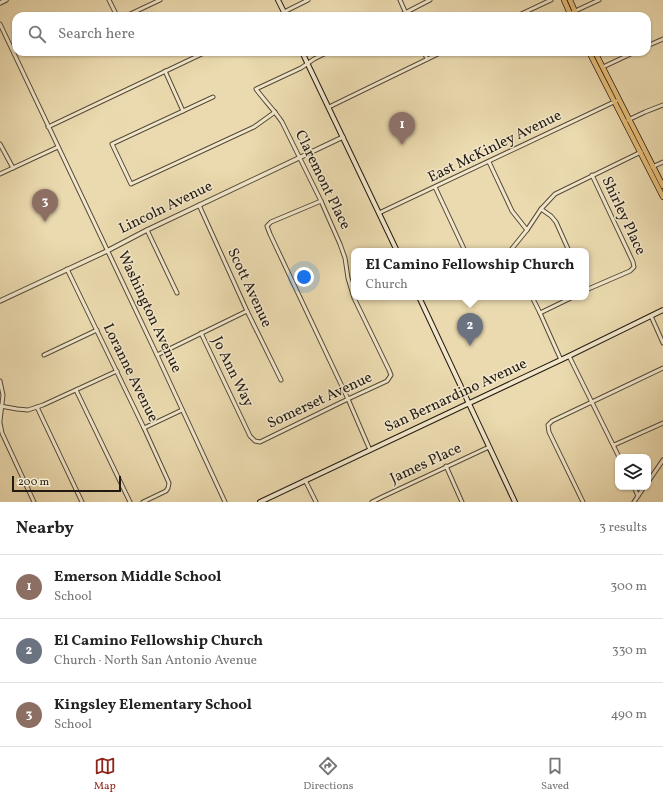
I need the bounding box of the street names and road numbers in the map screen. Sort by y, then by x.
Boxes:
street label: East McKinley Avenue [425,105,565,189]
street label: Claremont Place [289,127,355,233]
street label: Shirley Place [596,173,650,259]
street label: Lincoln Avenue [116,176,216,240]
street label: Scott Avenue [221,245,277,331]
street label: Washington Avenue [112,248,186,376]
street label: Loranne Avenue [97,320,163,426]
street label: Jo Ann Way [206,333,258,411]
street label: San Bernardino Avenue [381,354,531,438]
street label: Somerset Avenue [264,367,376,435]
street label: James Place [387,438,465,490]

